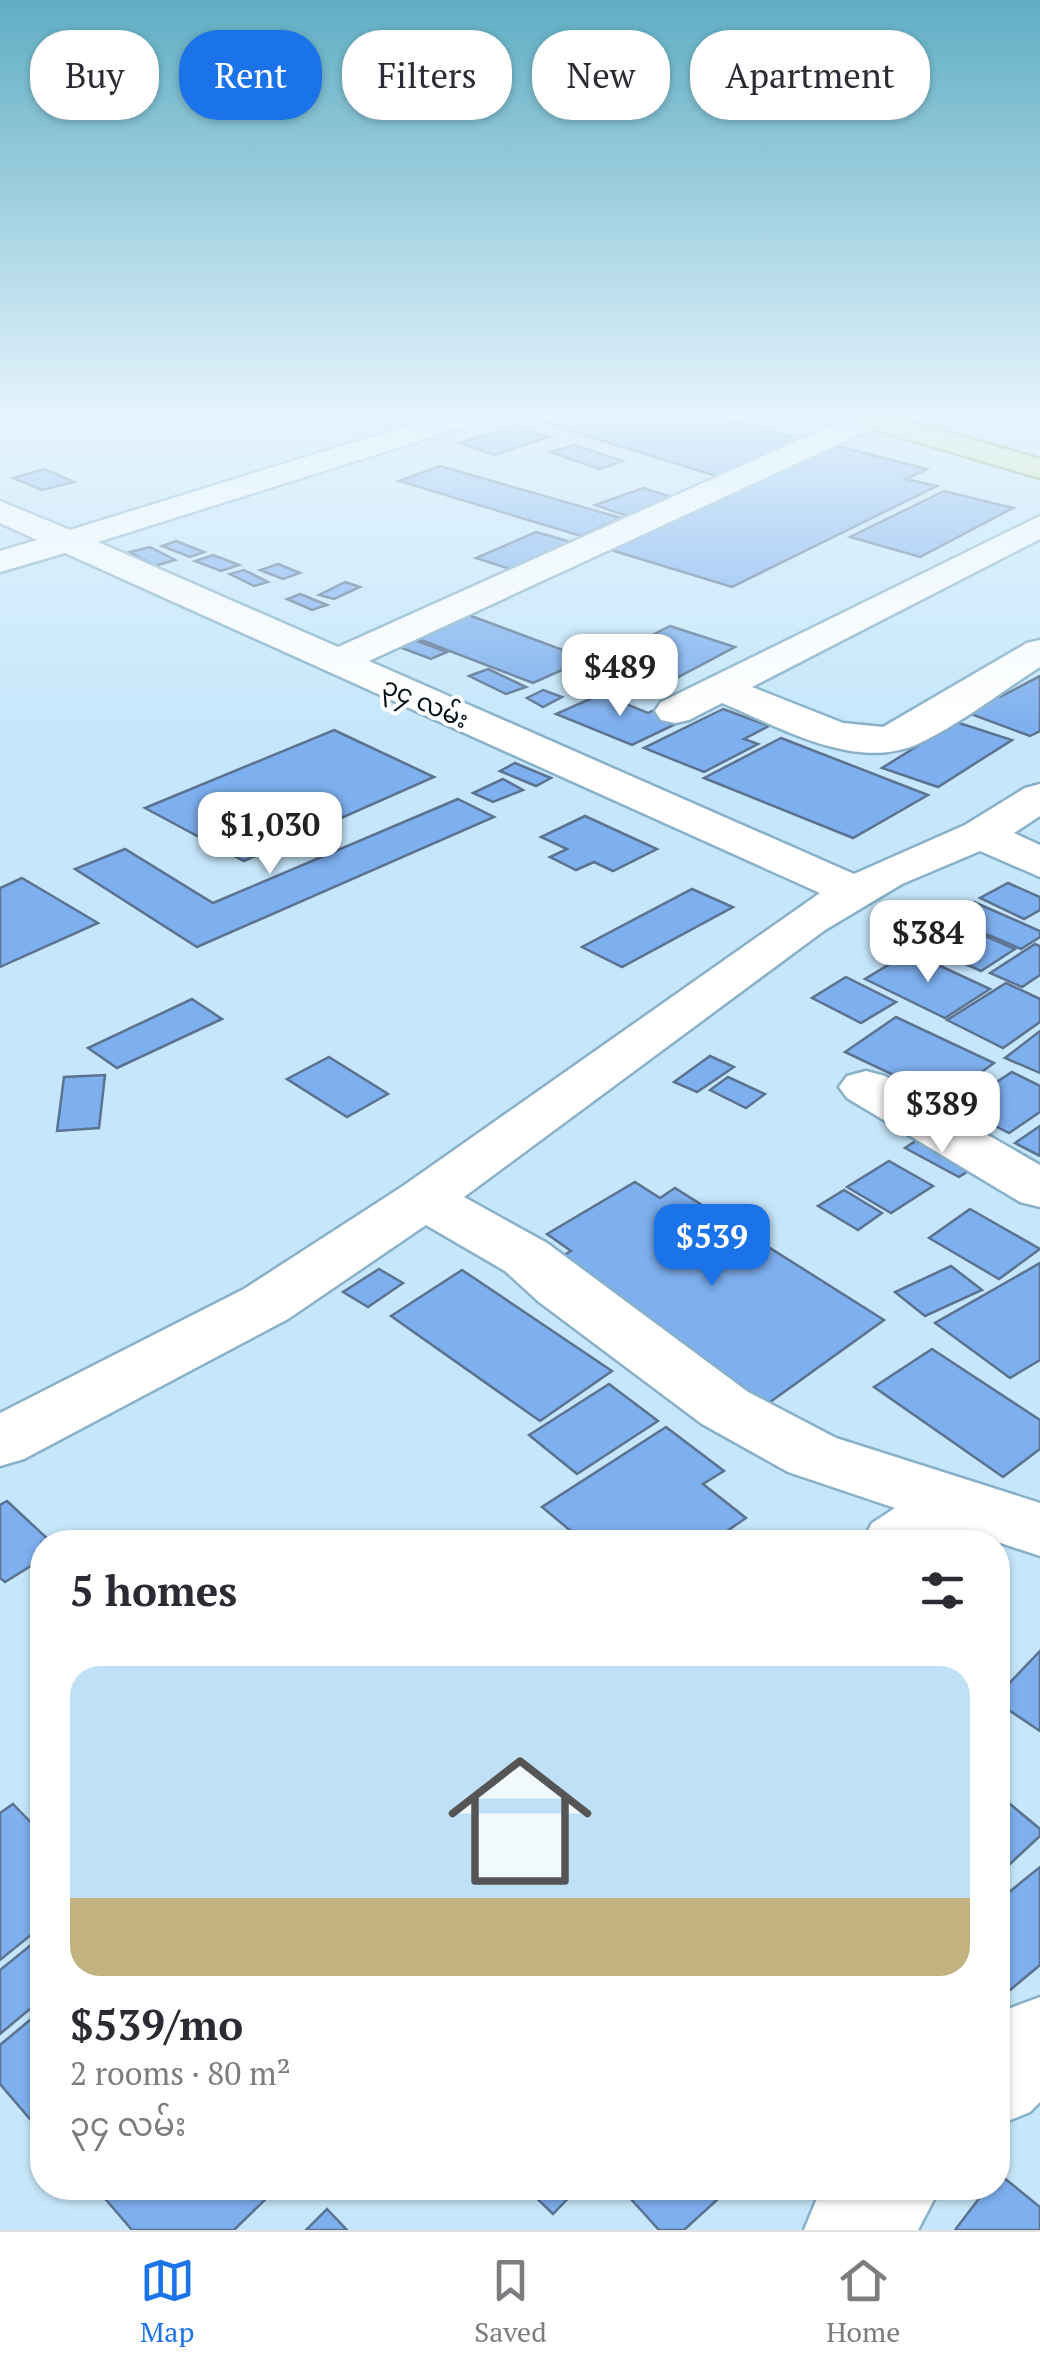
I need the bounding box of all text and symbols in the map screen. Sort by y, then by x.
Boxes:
chip: Buy [30,30,159,120]
chip: Rent [179,30,322,120]
chip: Filters [342,30,512,120]
chip: New [532,30,670,120]
chip: Apartment [690,30,930,120]
pin: $489 [561,634,679,719]
text: $489 [584,645,656,687]
street label: ၃၄ လမ်း [376,668,474,740]
pin: $1,030 [189,792,351,877]
text: $1,030 [220,803,320,845]
pin: $384 [869,900,987,985]
text: $384 [892,911,964,953]
pin: $389 [883,1071,1001,1156]
text: $389 [906,1082,978,1124]
pin: $539 [653,1204,771,1289]
text: $539 [676,1215,748,1257]
text: 5 homes [70,1562,237,1618]
icon: filters [915,1563,970,1618]
icon: home [430,1731,610,1911]
text: $539/mo [70,1996,243,2052]
text: 2 rooms · 80 m² [70,2052,291,2094]
text: ၃၄ လမ်း [70,2103,186,2145]
tab: Map [140,2253,195,2350]
tab: Saved [474,2253,547,2350]
tab: Home [826,2253,900,2350]

